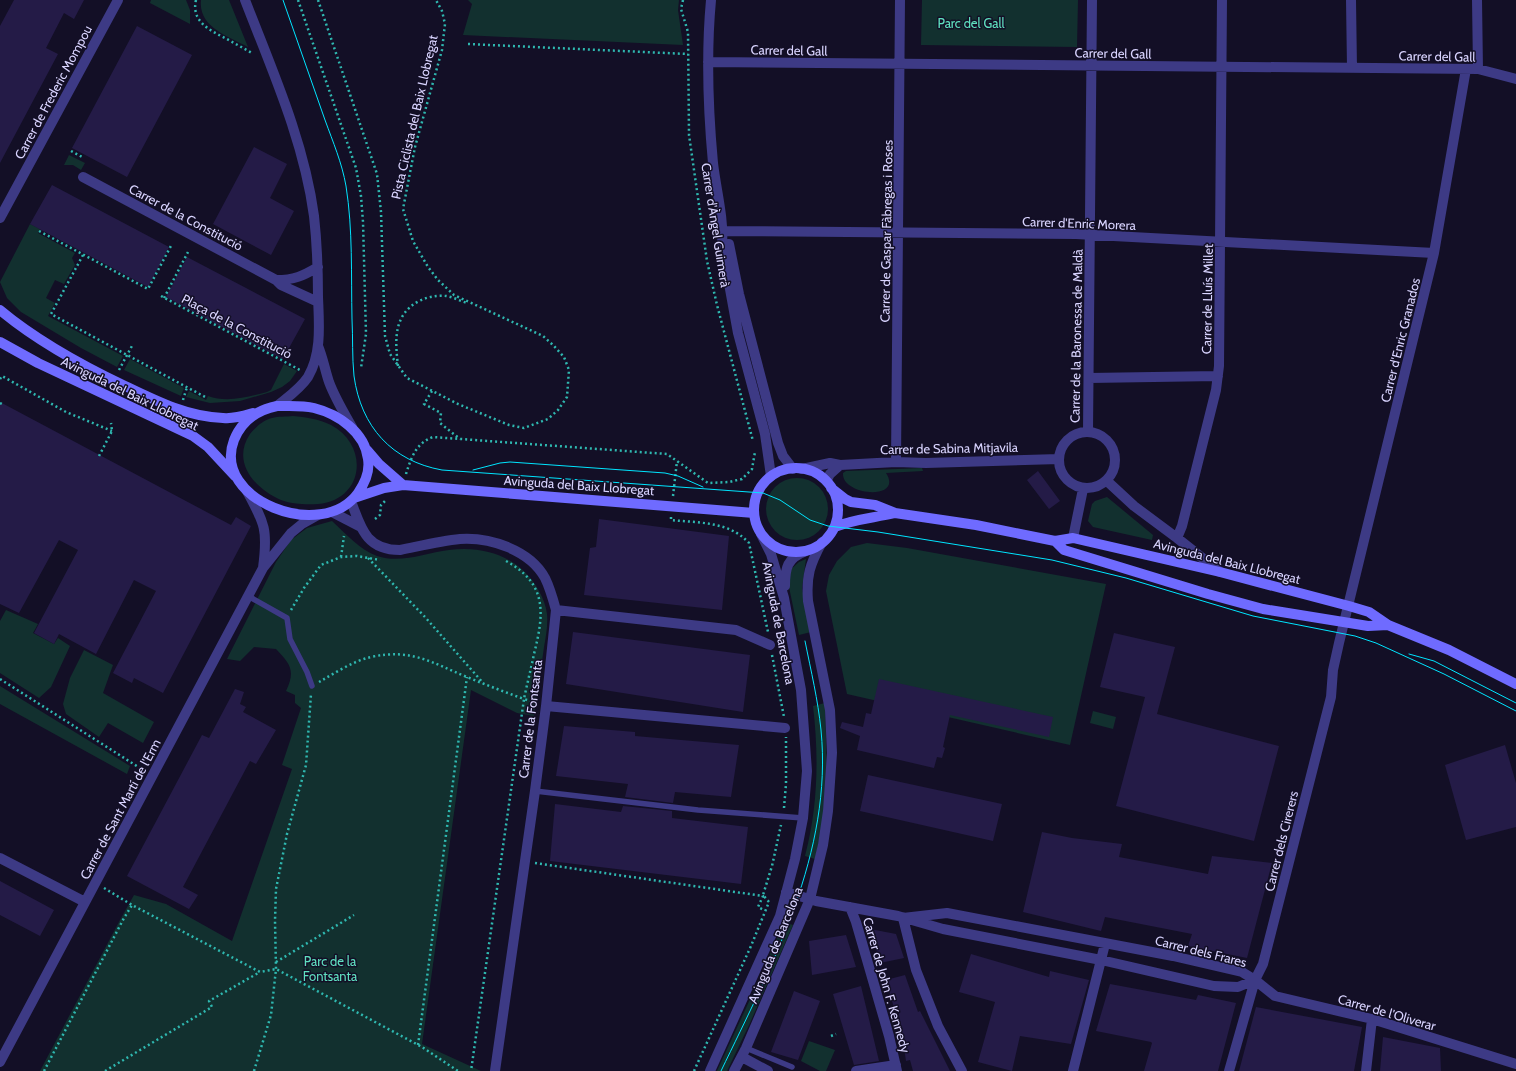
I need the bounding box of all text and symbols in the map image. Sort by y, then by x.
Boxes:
park label: Parc del Gall [937,15,1005,31]
street label: Carrer de Frederic Mompou [11,22,95,162]
street label: Pista Ciclista del Baix Llobregat [387,33,441,201]
street label: Carrer del Gall [750,41,828,59]
street label: Carrer del Gall [1074,44,1152,62]
street label: Carrer del Gall [1398,47,1476,65]
street label: Carrer de Gaspar Fàbregas i Roses [876,139,896,322]
street label: Carrer d'Àngel Guimerà [698,161,735,289]
street label: Carrer de la Constitució [126,180,246,254]
street label: Carrer d'Enric Morera [1022,213,1137,233]
street label: Carrer de Lluís Millet [1198,243,1216,354]
street label: Carrer de la Baronessa de Maldà [1066,248,1086,423]
street label: Carrer d'Enric Granados [1377,276,1423,404]
street label: Plaça de la Constitució [179,290,295,362]
street label: Avinguda del Baix Llobregat [59,353,202,434]
street label: Carrer de Sabina Mitjavila [880,439,1019,458]
street label: Avinguda del Baix Llobregat [503,472,655,498]
street label: Avinguda del Baix Llobregat [1152,535,1303,587]
street label: Avinguda de Barcelona [759,560,799,686]
street label: Carrer de la Fontsanta [515,658,545,779]
street label: Carrer de Sant Martí de l'Erm [76,736,164,882]
street label: Carrer dels Cirerers [1261,788,1301,893]
street label: Avinguda de Barcelona [744,884,806,1006]
street label: Carrer de John F. Kennedy [860,915,914,1055]
street label: Carrer dels Frares [1154,932,1249,970]
park label: Parc de la Fontsanta [303,953,358,984]
street label: Carrer de l'Oliverar [1336,990,1439,1034]

